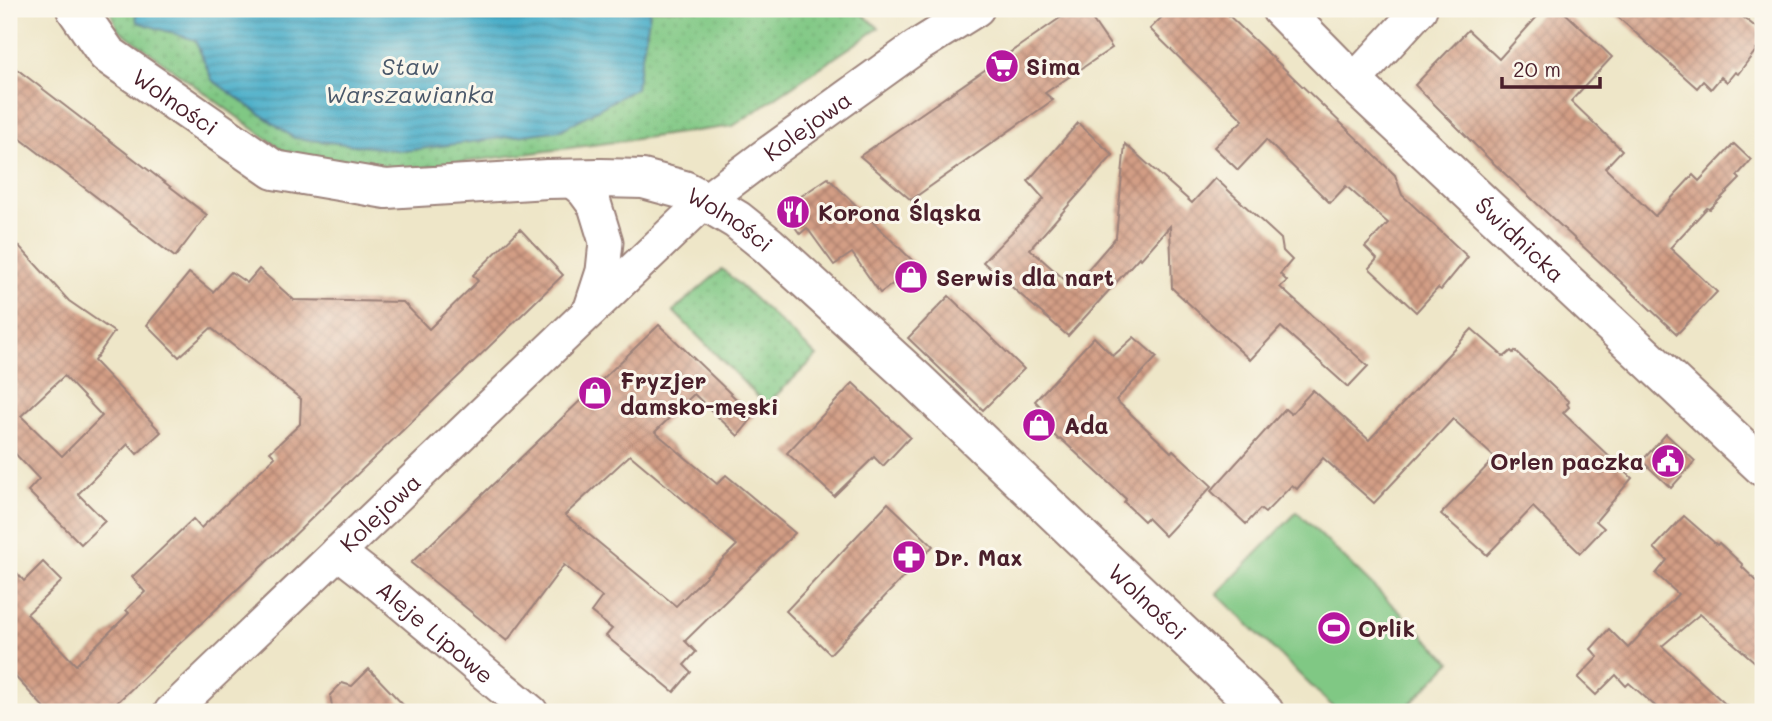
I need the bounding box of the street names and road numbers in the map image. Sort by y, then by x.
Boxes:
street label: Wolności [127,61,224,142]
street label: Kolejowa [757,84,857,167]
street label: Wolności [682,179,780,258]
street label: Świdnicka [1469,190,1571,288]
street label: Kolejowa [333,466,427,558]
street label: Wolności [1102,557,1194,646]
street label: Aleje Lipowe [371,574,500,690]

